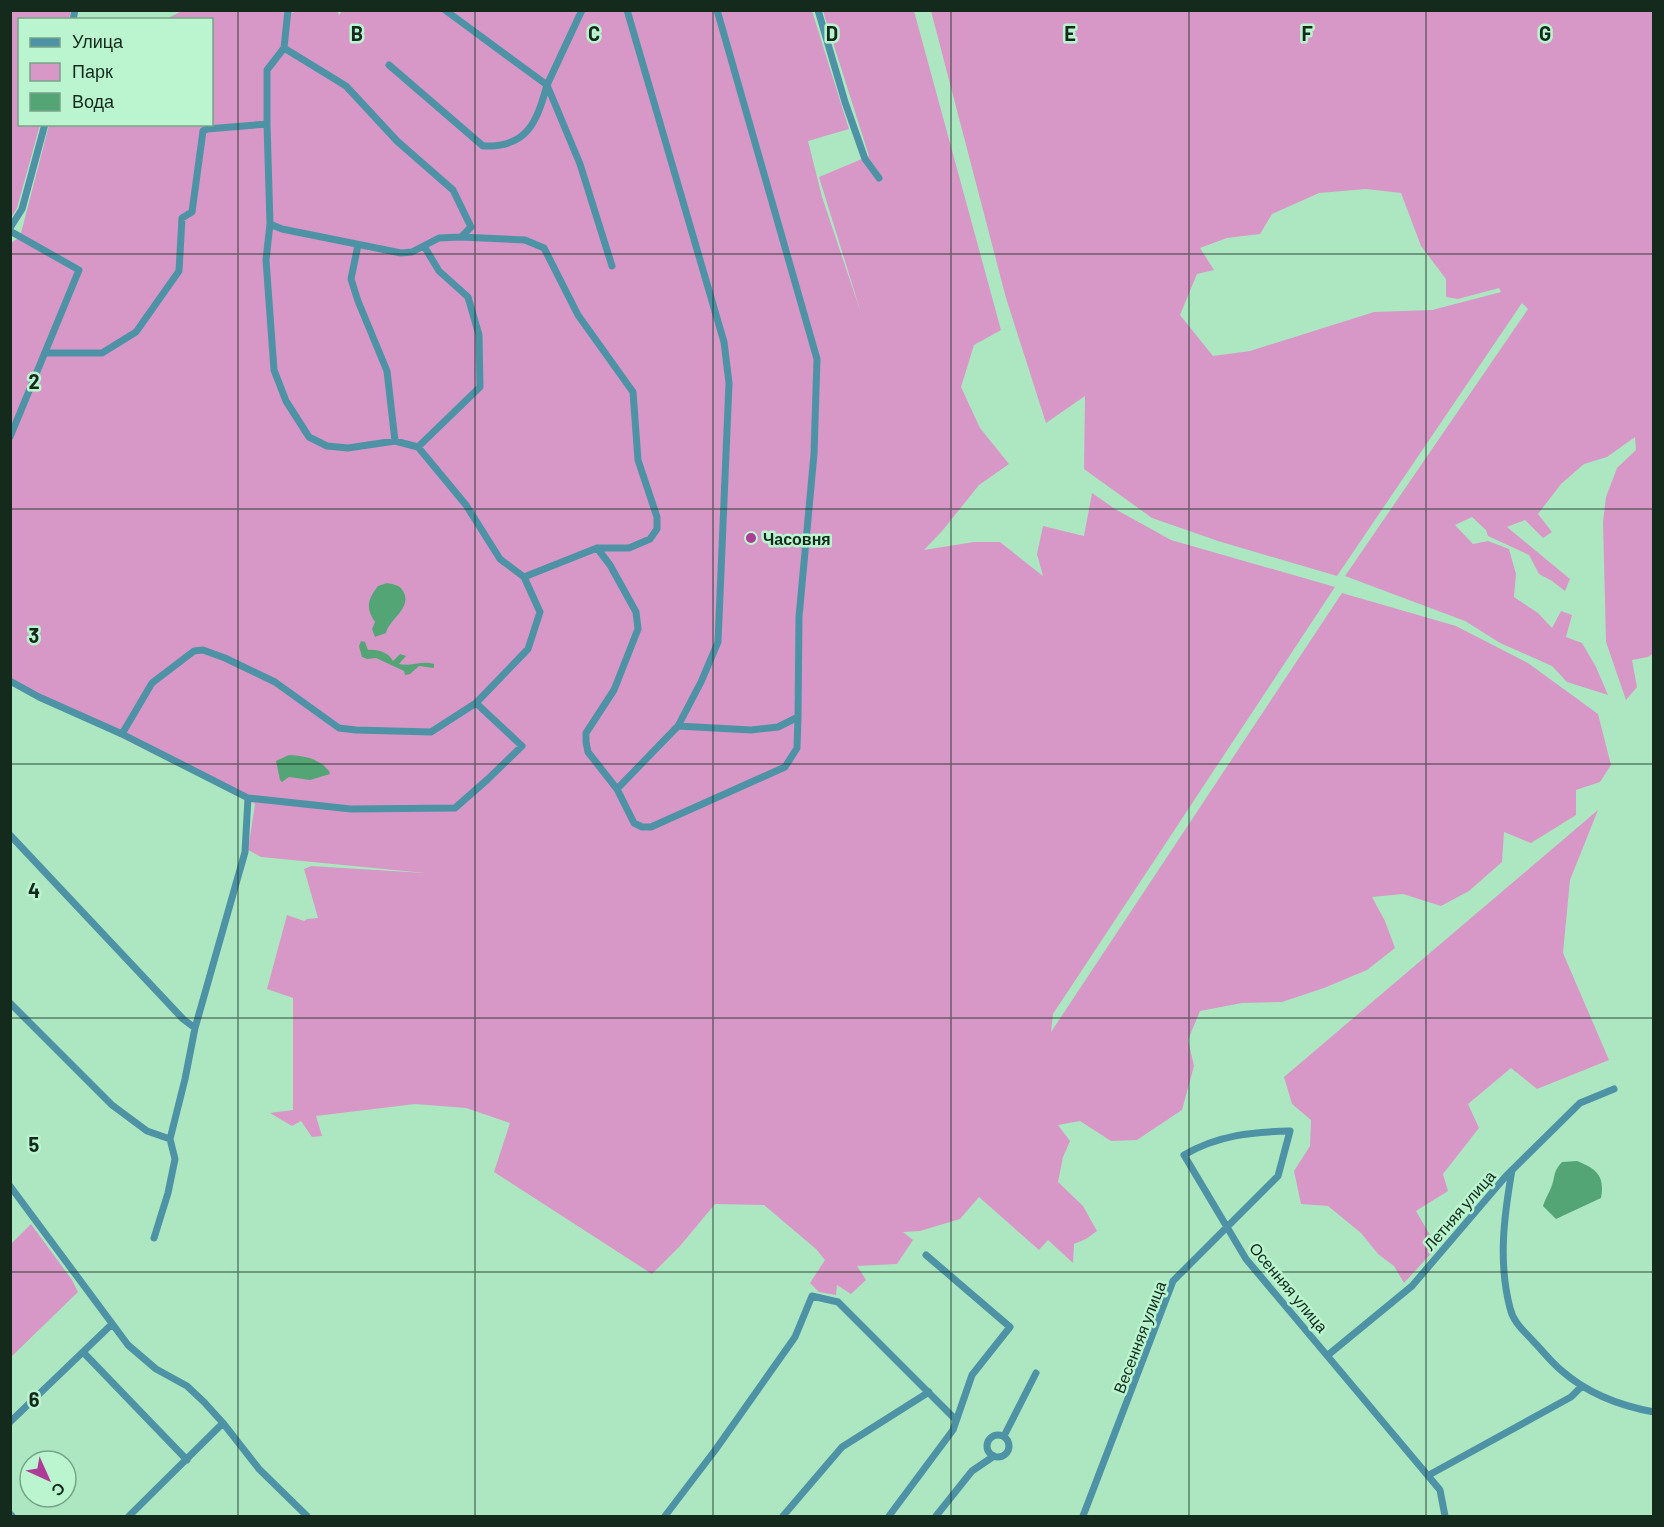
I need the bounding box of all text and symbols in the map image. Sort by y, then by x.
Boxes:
legend [18,18,213,126]
text: B [351,21,363,45]
text: C [588,21,600,45]
text: D [826,21,838,45]
text: E [1064,21,1076,45]
text: F [1301,21,1313,45]
text: G [1539,21,1551,45]
text: Улица [72,30,124,52]
text: Парк [72,60,113,82]
text: Вода [72,90,115,112]
text: 2 [28,369,40,393]
place label: Часовня [763,529,831,548]
marker: Часовня [744,531,758,545]
text: 3 [29,623,39,647]
text: 4 [28,878,40,902]
text: 5 [29,1132,40,1156]
street label: Летняя улица [1419,1166,1499,1254]
street label: Осенняя улица [1246,1238,1332,1336]
street label: Весенняя улица [1109,1278,1169,1396]
text: 6 [29,1387,40,1411]
north arrow [18,1449,78,1509]
text: С [48,1479,70,1501]

